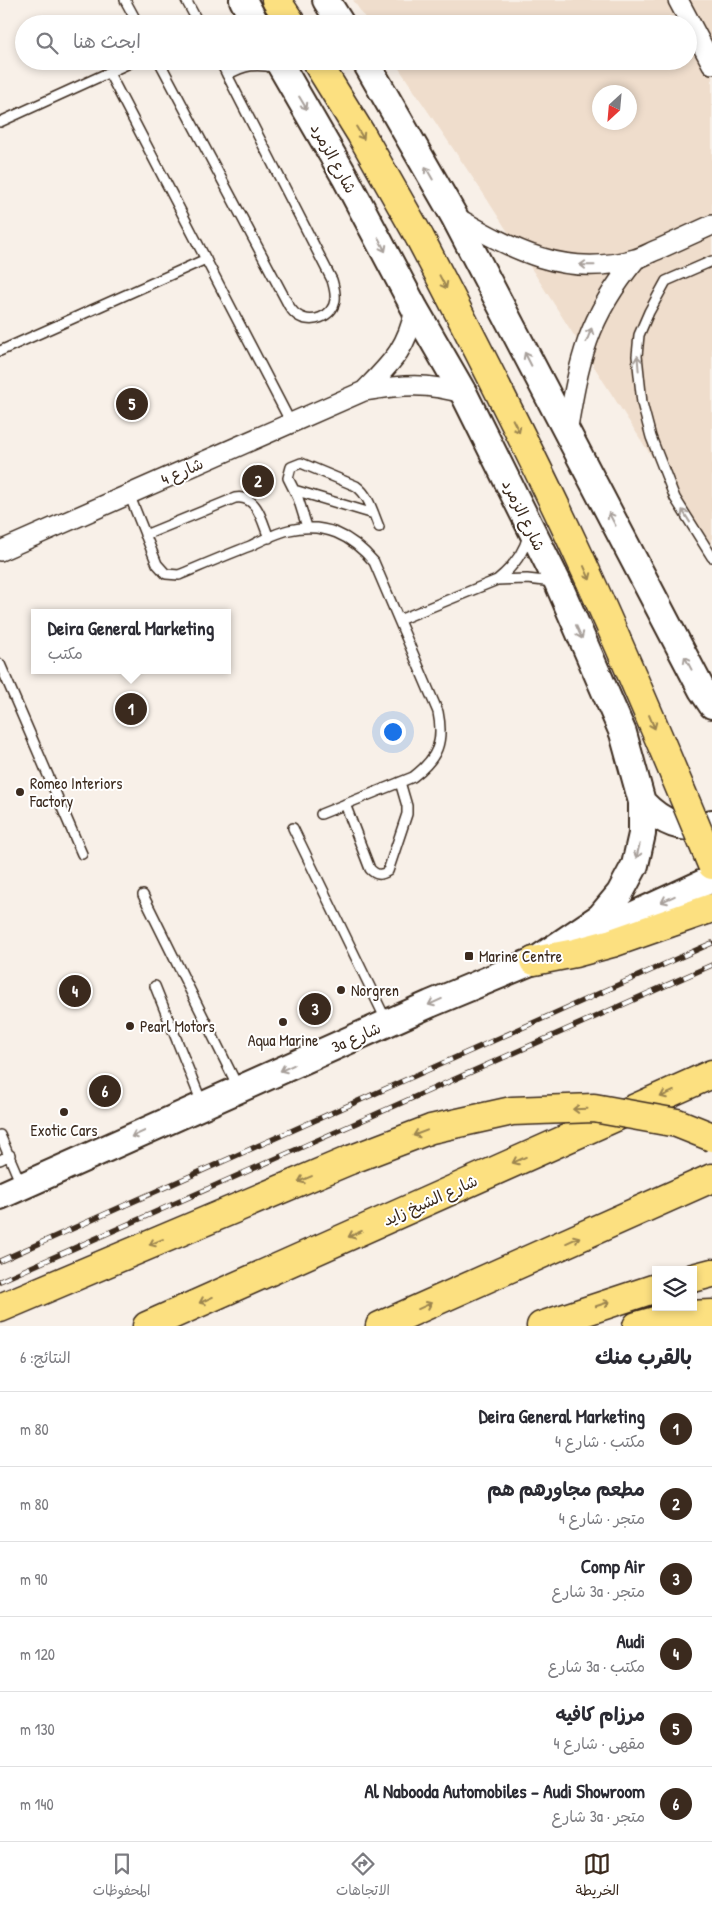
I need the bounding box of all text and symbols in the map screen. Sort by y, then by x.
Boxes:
search box [15,15,697,70]
text: ابحث هنا [73,28,141,54]
icon: search [33,29,61,57]
north arrow [592,85,637,130]
one-way arrow [298,96,308,110]
street label: شارع الزمرد [305,119,362,197]
one-way arrow [355,125,365,139]
one-way arrow [424,167,434,181]
one-way arrow [378,237,387,252]
one-way arrow [580,260,596,270]
one-way arrow [438,274,448,288]
one-way arrow [585,328,594,343]
one-way arrow [523,352,532,367]
one-way arrow [633,355,643,371]
pin: 5 [116,385,148,423]
one-way arrow [511,419,521,434]
street label: شارع 4 [157,452,207,491]
pin: 2 [242,462,274,500]
street label: شارع الزمرد [496,476,551,555]
one-way arrow [681,509,691,523]
one-way arrow [607,512,616,527]
one-way arrow [582,565,592,580]
popup [31,609,231,674]
text: Deira General Marketing [48,615,214,641]
one-way arrow [574,624,584,639]
text: مكتب [48,642,83,664]
one-way arrow [683,655,693,670]
pin: 1 [115,690,147,728]
one-way arrow [648,714,657,729]
your location [380,719,406,745]
place label: Romeo Interiors Factory [29,772,122,812]
marker: Romeo Interiors Factory [14,786,26,798]
one-way arrow [633,842,642,858]
one-way arrow [661,895,676,905]
place label: Marine Centre [479,945,563,967]
marker: Marine Centre [463,950,475,962]
pin: 4 [59,972,91,1010]
place label: Norgren [351,979,399,1001]
marker: Norgren [335,984,347,996]
pin: 3 [299,990,331,1028]
one-way arrow [428,997,443,1007]
place label: Pearl Motors [140,1015,215,1037]
marker: Aqua Marine [277,1016,289,1028]
street label: 3a شارع [328,1016,385,1058]
marker: Pearl Motors [124,1020,136,1032]
place label: Aqua Marine [248,1029,319,1051]
one-way arrow [280,1064,295,1074]
pin: 6 [89,1072,121,1110]
one-way arrow [660,1090,675,1100]
one-way arrow [572,1104,588,1113]
marker: Exotic Cars [58,1106,70,1118]
place label: Exotic Cars [30,1119,98,1141]
one-way arrow [413,1129,428,1138]
one-way arrow [131,1130,146,1140]
one-way arrow [512,1156,527,1166]
street label: شارع الشيخ زايد [379,1169,481,1232]
one-way arrow [298,1175,313,1184]
one-way arrow [348,1229,363,1239]
one-way arrow [565,1235,580,1245]
one-way arrow [149,1238,164,1247]
map controls [652,1266,697,1311]
button: layers [652,1266,697,1311]
one-way arrow [199,1295,214,1305]
one-way arrow [595,1299,611,1309]
one-way arrow [417,1301,432,1311]
text: بالقرب منك [595,1342,692,1371]
text: النتائج: 6 [20,1346,71,1368]
text: Deira General Marketing [479,1403,645,1429]
text: 80 m [20,1418,49,1440]
text: 1 [673,1418,679,1440]
text: مكتب · شارع 4 [555,1430,645,1452]
text: مطعم مجاورهم هم [487,1476,645,1502]
text: 80 m [20,1493,49,1515]
text: 2 [672,1493,680,1515]
text: متجر · شارع 4 [559,1507,645,1529]
text: Comp Air [581,1553,645,1579]
text: 90 m [20,1568,48,1590]
text: 3 [672,1568,680,1590]
text: متجر · 3a شارع [551,1580,645,1602]
text: Audi [616,1628,645,1654]
text: 120 m [20,1643,55,1665]
text: 4 [673,1643,679,1665]
text: مكتب · 3a شارع [548,1655,645,1677]
text: مرزام كافيه [555,1701,645,1727]
text: 130 m [20,1718,55,1740]
text: 5 [673,1718,679,1740]
text: مقهى · شارع 4 [554,1732,645,1754]
text: Al Nabooda Automobiles – Audi Showroom [364,1778,645,1804]
text: 140 m [20,1793,54,1815]
text: 6 [673,1793,679,1815]
text: متجر · 3a شارع [551,1805,645,1827]
tab: المحفوظات [93,1850,150,1903]
tab: الاتجاهات [336,1850,390,1903]
tab: الخريطة [576,1850,619,1903]

